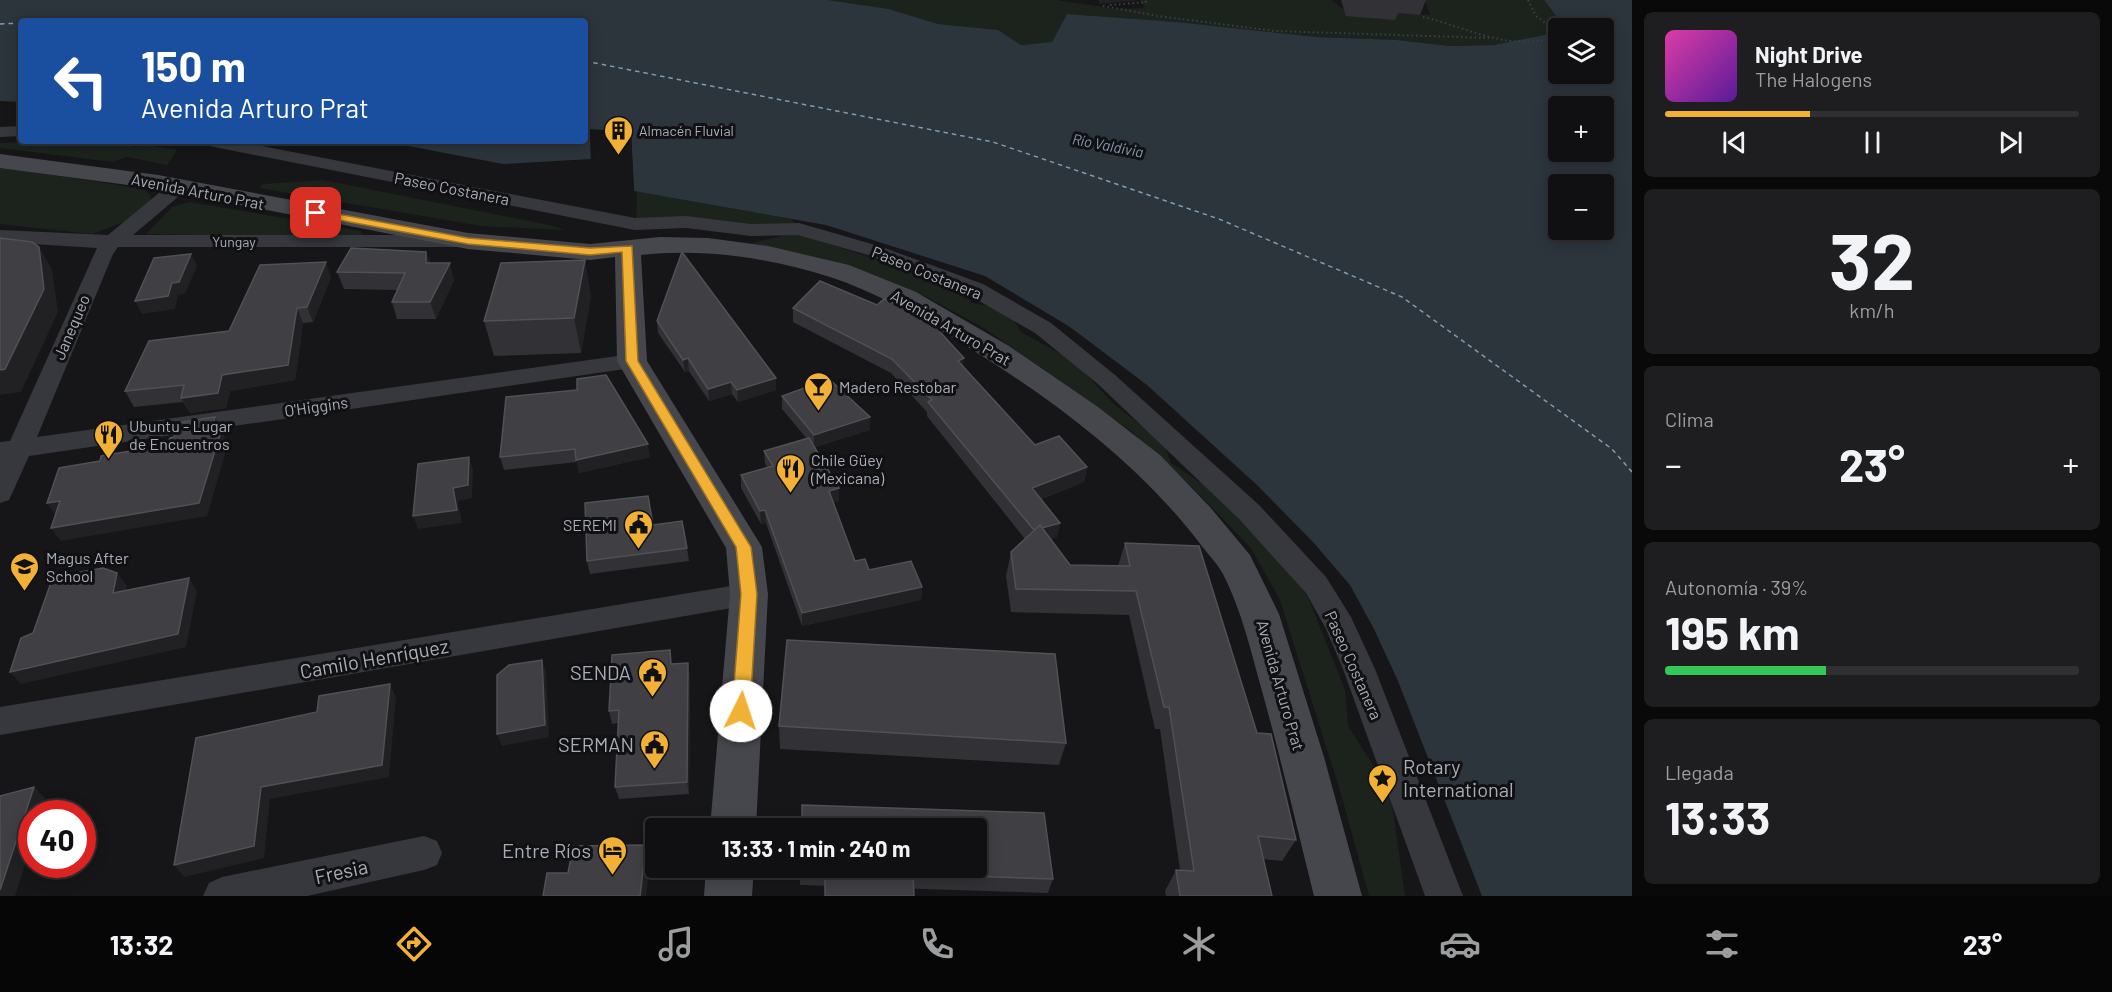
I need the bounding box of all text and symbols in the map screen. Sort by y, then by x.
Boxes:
map controls [1548,18,1614,240]
button: layers [1548,18,1614,84]
text: 150 m [141,40,246,90]
text: Night Drive [1755,41,1863,67]
icon: left [42,42,120,120]
text: The Halogens [1755,67,1872,91]
text: Avenida Arturo Prat [141,91,369,123]
button: + [1548,96,1614,162]
building icon: Almacén Fluvial [602,114,634,156]
place label: Almacén Fluvial [639,122,734,139]
icon: previous [1718,126,1751,159]
icon: pause [1856,126,1889,159]
icon: next [1994,126,2027,159]
water label: Río Valdivia [1071,129,1145,161]
street label: Paseo Costanera [393,168,511,208]
street label: Avenida Arturo Prat [130,169,266,213]
button: − [1548,174,1614,240]
pin [290,187,341,238]
icon: arrive [299,196,332,229]
text: 32 [1829,212,1915,306]
street label: Yungay [212,233,256,250]
street label: Paseo Costanera [869,241,985,303]
street label: Avenida Arturo Prat [888,285,1014,369]
street label: Janequeo [49,291,93,363]
text: km/h [1849,298,1895,322]
bar icon: Madero Restobar [802,370,834,412]
place label: Madero Restobar [839,377,957,396]
street label: O'Higgins [283,392,349,420]
text: Clima [1665,407,1714,431]
place label: Ubuntu - Lugar de Encuentros [129,416,233,453]
restaurant icon: Ubuntu - Lugar de Encuentros [92,418,124,460]
text: 23° [1839,437,1905,491]
text: − [1665,444,1682,484]
text: + [2062,444,2079,484]
place label: Chile Güey (Mexicana) [810,450,885,487]
restaurant icon: Chile Güey (Mexicana) [774,452,806,494]
public building icon: SEREMI [622,508,654,550]
place label: SEREMI [563,515,617,534]
place label: Magus After School [46,548,129,585]
school or university icon: Magus After School [9,550,41,592]
text: Autonomía · 39% [1665,575,1808,599]
text: 195 km [1665,605,1800,659]
street label: Paseo Costanera [1322,608,1386,722]
street label: Avenida Arturo Prat [1253,618,1309,752]
street label: Camilo Henríquez [298,633,450,683]
public building icon: SENDA [636,656,668,698]
place label: SENDA [570,660,631,684]
position arrow [709,679,773,743]
public building icon: SERMAN [639,728,671,770]
place label: SERMAN [558,732,634,756]
place label: Rotary International [1403,754,1514,801]
text: Llegada [1665,760,1734,784]
place icon: Rotary International [1366,762,1398,804]
text: 13:33 [1665,790,1770,844]
speed limit sign: 40 [18,800,96,878]
hotel icon: Entre Ríos [596,834,628,876]
text: 13:33 · 1 min · 240 m [722,835,910,861]
place label: Entre Ríos [502,838,591,862]
street label: Fresia [312,854,370,888]
icon: directions [393,923,435,965]
icon: music [655,923,697,965]
icon: phone [916,923,958,965]
icon: climate [1178,923,1220,965]
icon: car [1439,923,1481,965]
icon: filters [1701,923,1743,965]
text: 13:32 [110,928,173,960]
text: 23° [1963,928,2002,960]

